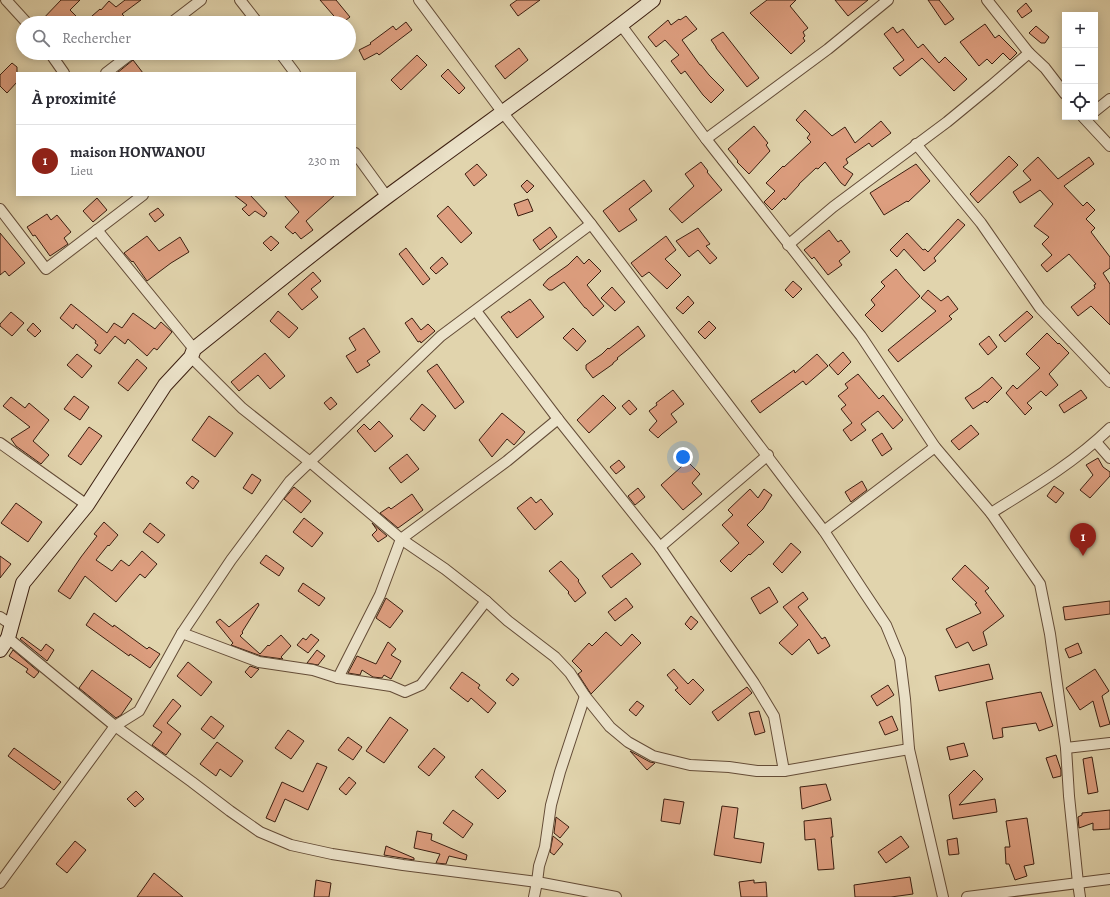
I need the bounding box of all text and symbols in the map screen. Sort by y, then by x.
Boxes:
map controls [1062,12,1098,120]
button: + [1062,12,1098,48]
search box [16,16,356,60]
icon: search [30,27,52,49]
text: Rechercher [62,28,131,48]
button: − [1062,48,1098,84]
button: locate [1062,84,1098,120]
text: À proximité [32,87,116,110]
text: maison HONWANOU [70,142,205,162]
text: 1 [43,152,47,169]
text: 230 m [308,152,340,169]
text: Lieu [70,162,93,179]
your location [673,447,693,467]
pin: 1 [1070,523,1096,556]

